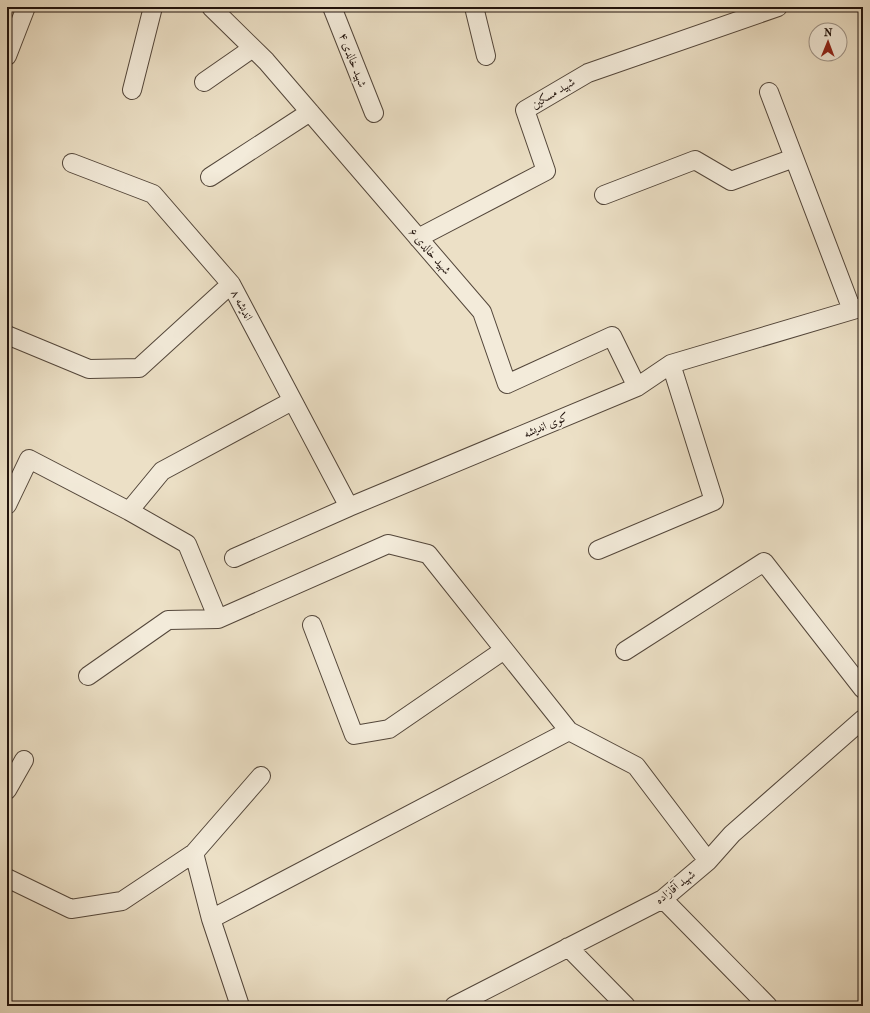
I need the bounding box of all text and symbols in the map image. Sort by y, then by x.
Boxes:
north arrow [808,22,848,62]
text: N [824,26,833,39]
street label: شهید خالدی ۴ [335,31,370,90]
street label: شهید مسکین [529,75,578,112]
street label: شهید خالدی ۶ [405,225,454,278]
street label: اندیشه ۸ [228,287,256,323]
street label: کوی اندیشه [521,409,571,442]
street label: شهید آقازاده [652,866,698,908]

